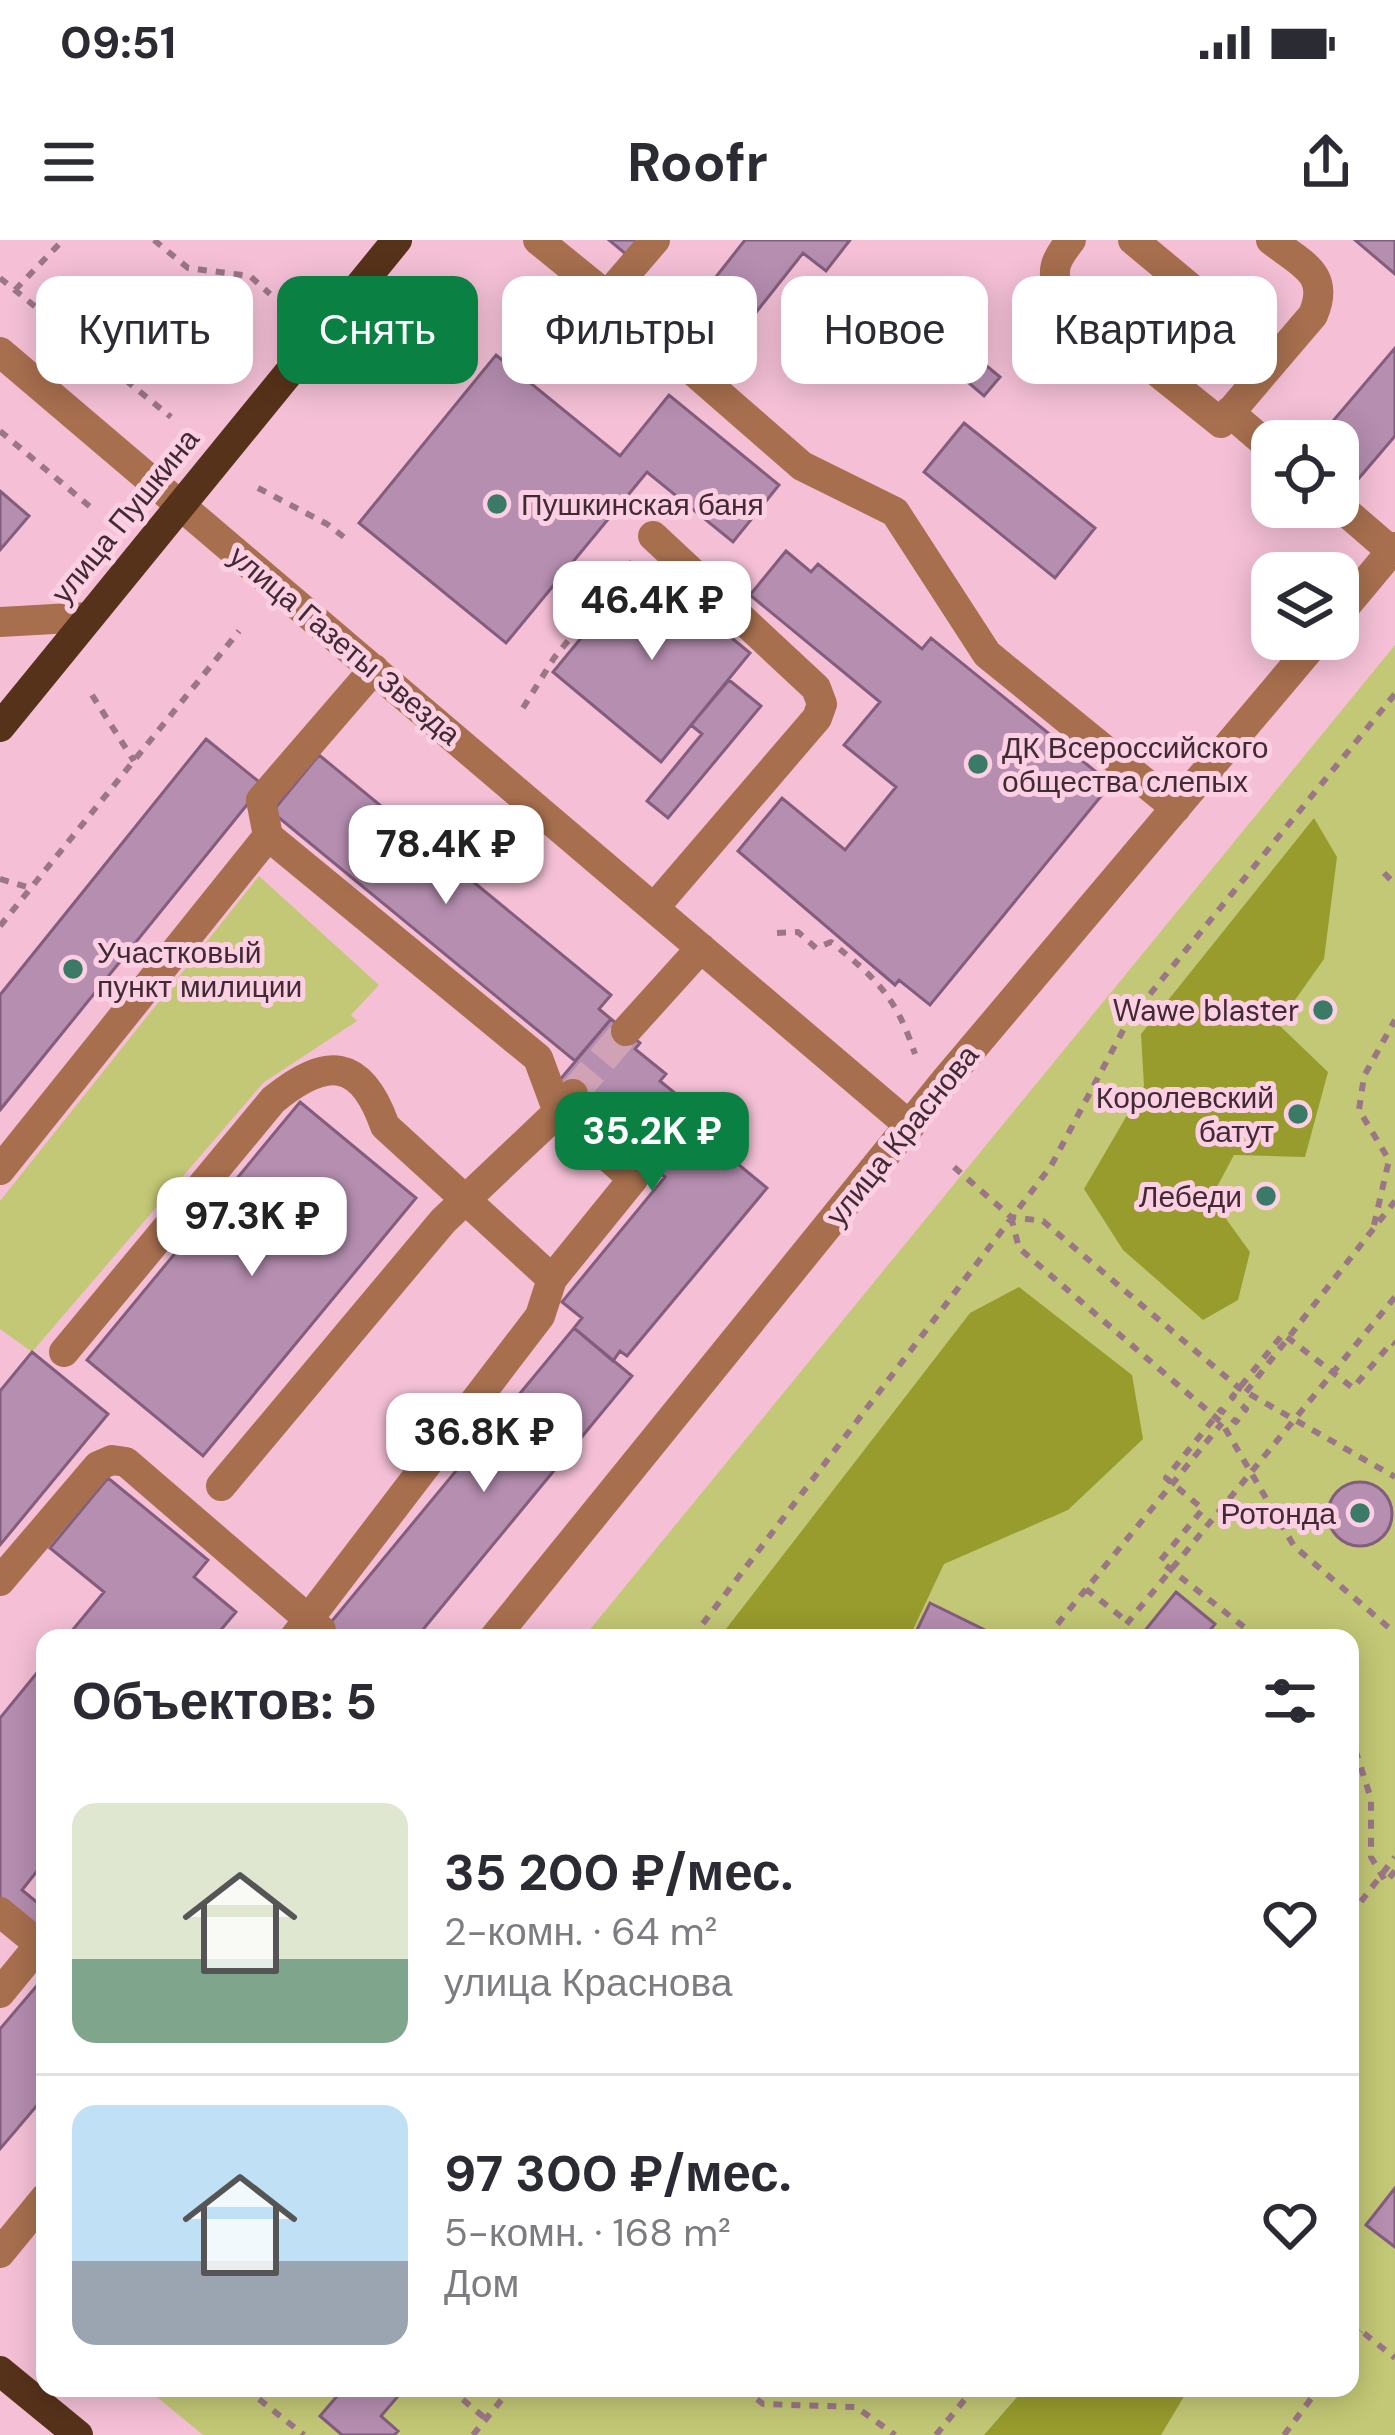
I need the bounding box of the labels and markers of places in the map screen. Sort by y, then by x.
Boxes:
place label: Пушкинская баня [521,485,764,524]
marker: Пушкинская баня [484,491,510,517]
pin: 46.4K ₽ [541,561,763,663]
place label: ДК Всероссийского общества слепых [1002,728,1268,801]
marker: ДК Всероссийского общества слепых [965,751,991,777]
pin: 78.4K ₽ [335,805,557,907]
place label: Участковый пункт милиции [97,933,302,1006]
marker: Участковый пункт милиции [60,956,86,982]
place label: Wawe blaster [1112,991,1299,1030]
marker: Wawe blaster [1310,997,1336,1023]
place label: Королевский батут [1096,1078,1274,1151]
pin: 35.2K ₽ [541,1092,763,1194]
marker: Королевский батут [1285,1101,1311,1127]
pin: 97.3K ₽ [141,1177,363,1279]
place label: Лебеди [1139,1177,1242,1216]
marker: Лебеди [1253,1183,1279,1209]
pin: 36.8K ₽ [373,1393,595,1495]
place label: Ротонда [1220,1494,1336,1533]
marker: Ротонда [1347,1500,1373,1526]

